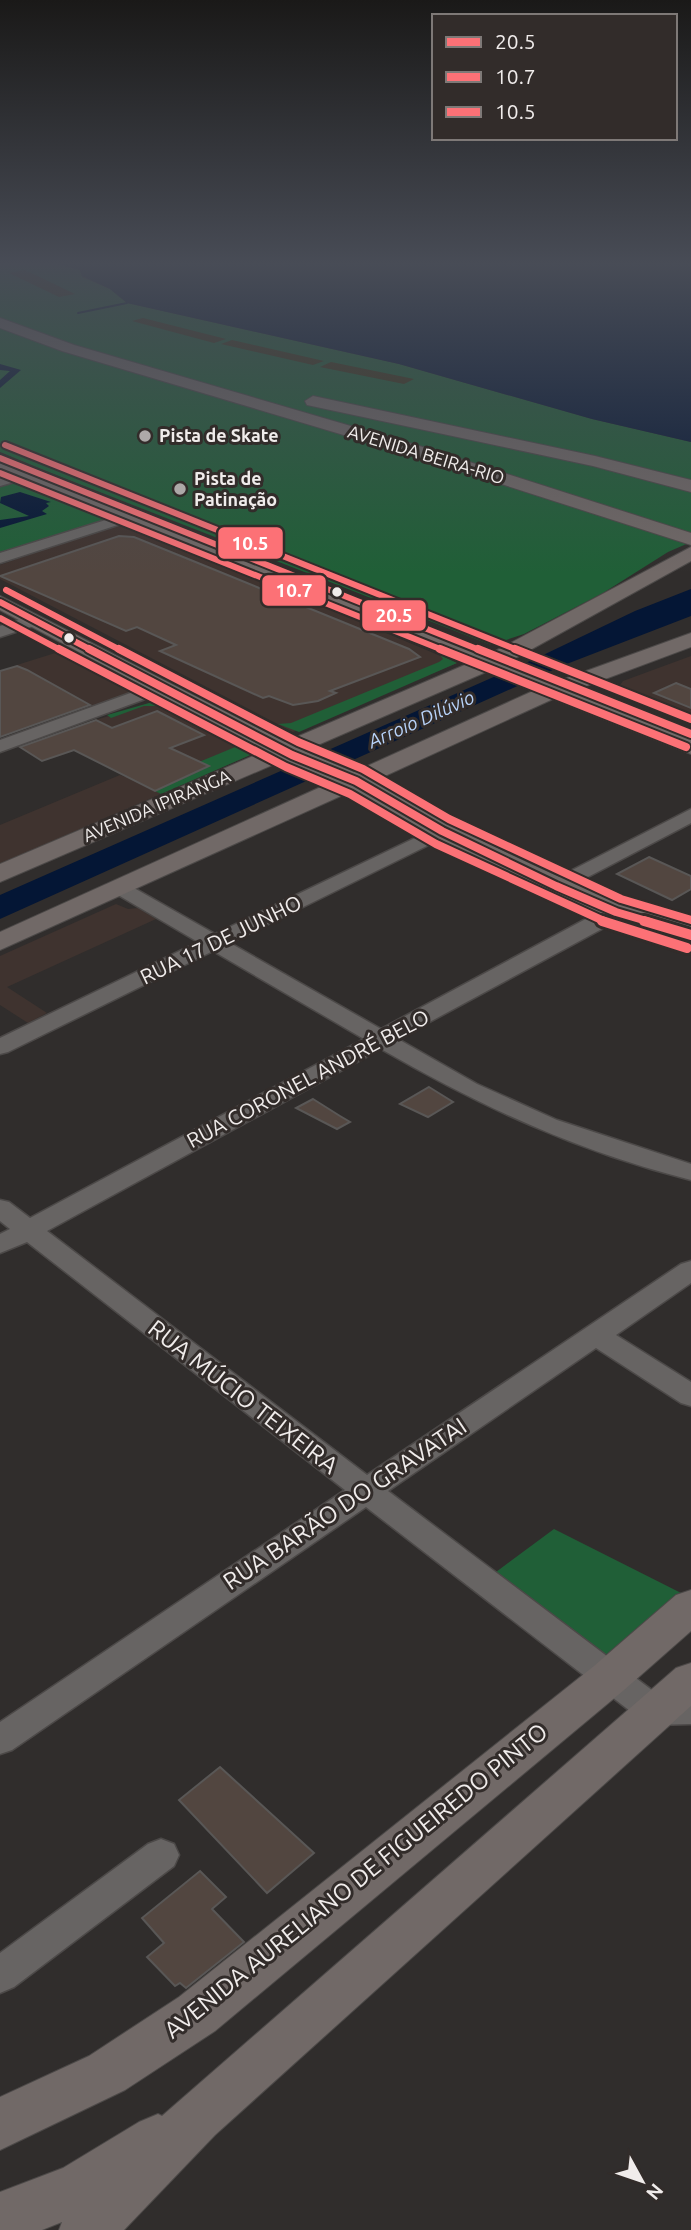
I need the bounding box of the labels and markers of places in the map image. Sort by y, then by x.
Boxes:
place label: Pista de Skate [159,425,279,445]
marker: Pista de Skate [137,428,153,444]
place label: Pista de Patinação [194,468,277,510]
marker: Pista de Patinação [172,481,188,497]
unlabelled marker [330,585,344,599]
unlabelled marker [62,631,76,645]

